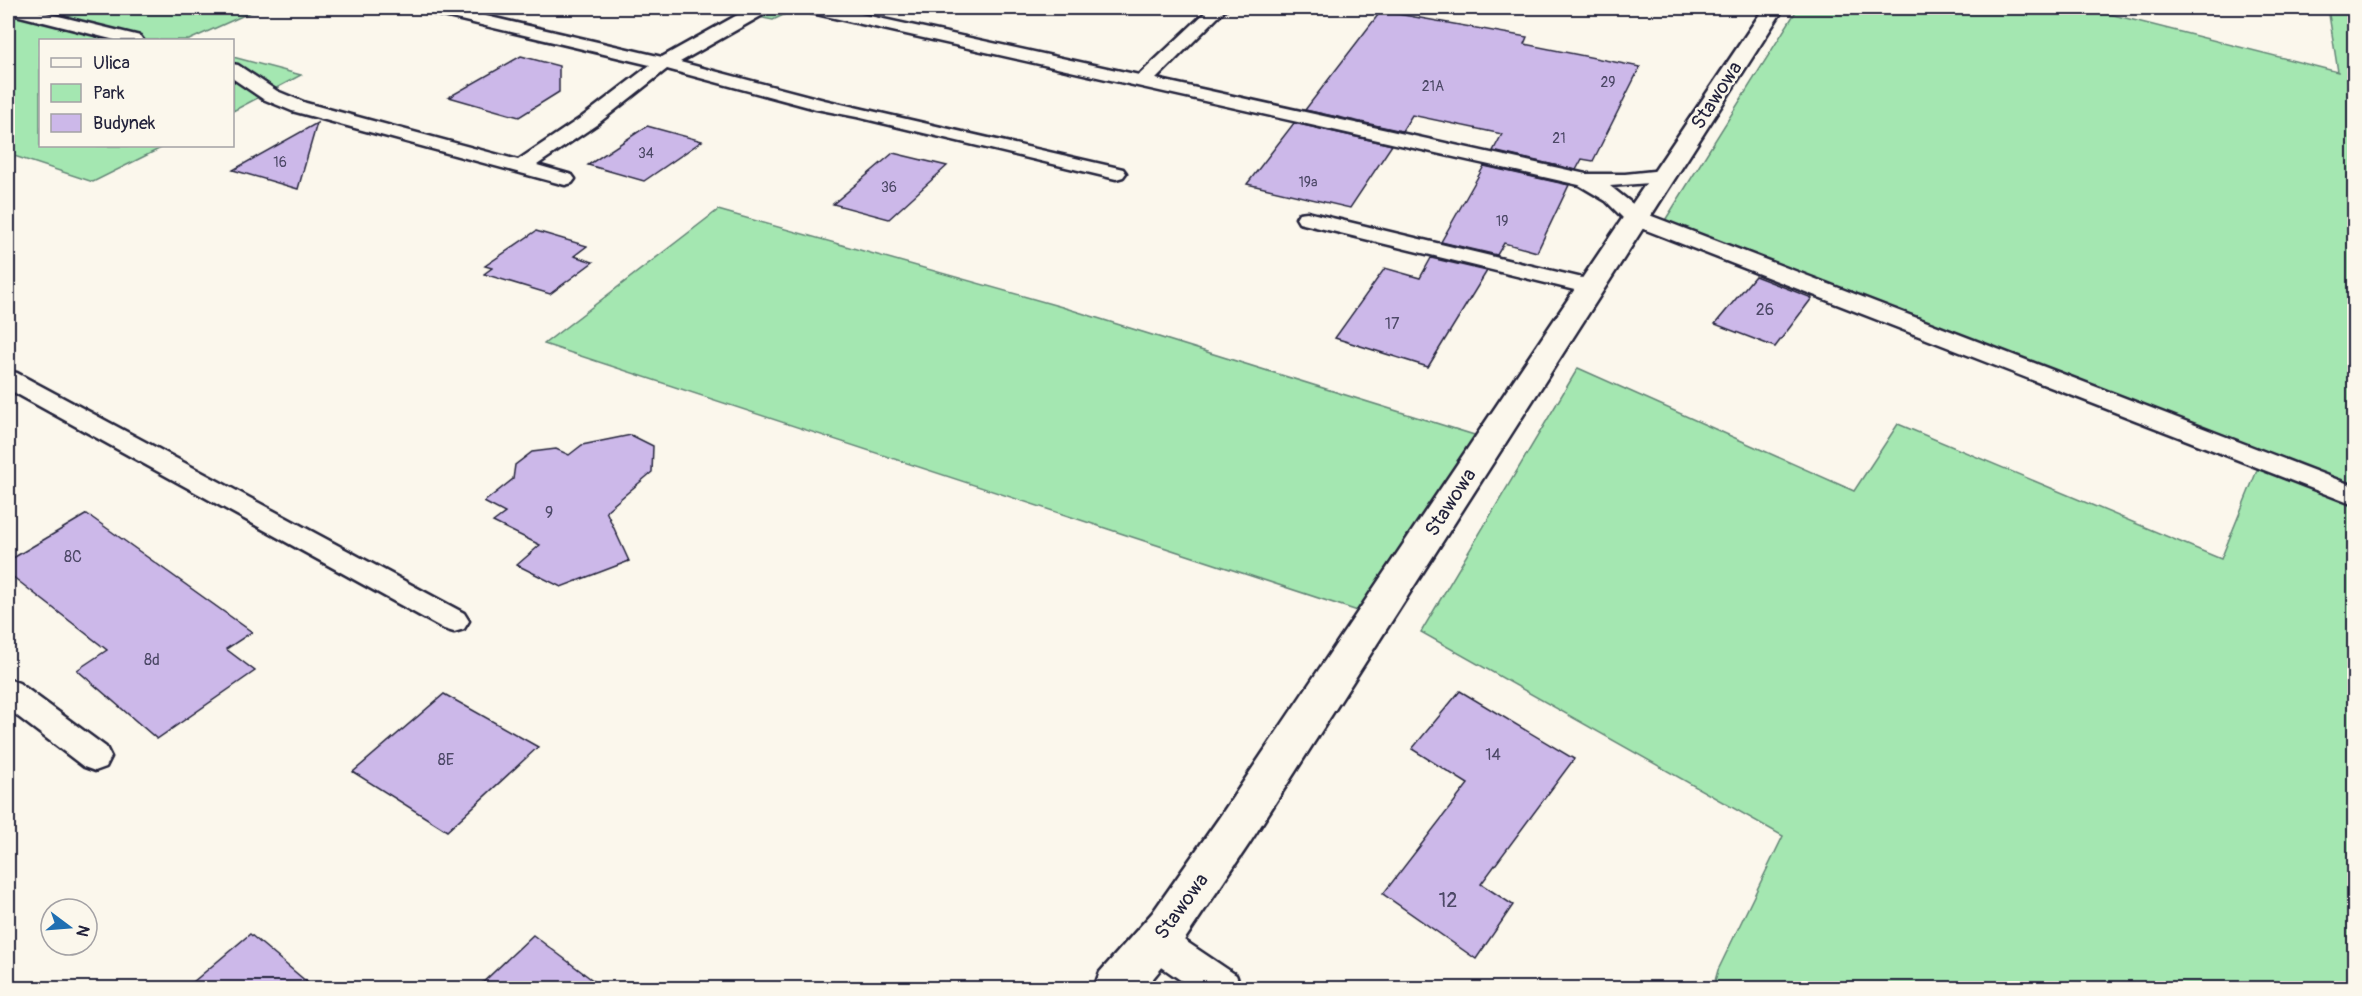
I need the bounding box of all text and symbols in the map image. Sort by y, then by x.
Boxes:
legend [39,39,234,147]
text: Ulica [93,52,130,75]
street label: Stawowa [1685,57,1748,134]
house number: 29 [1600,74,1616,91]
house number: 21A [1422,78,1444,95]
text: Park [93,82,125,105]
text: Budynek [93,112,156,135]
house number: 21 [1552,130,1566,147]
house number: 34 [638,145,654,162]
house number: 16 [273,154,287,171]
house number: 19a [1298,174,1318,191]
house number: 36 [881,179,897,196]
house number: 19 [1496,213,1508,230]
house number: 26 [1756,300,1774,320]
house number: 17 [1385,314,1400,334]
street label: Stawowa [1419,464,1482,541]
house number: 9 [545,503,553,523]
house number: 8C [64,547,82,567]
house number: 8d [144,650,160,670]
house number: 14 [1485,745,1501,765]
house number: 8E [438,750,454,770]
street label: Stawowa [1149,868,1214,944]
house number: 12 [1439,888,1458,913]
north arrow [39,897,99,957]
text: N [71,923,94,939]

